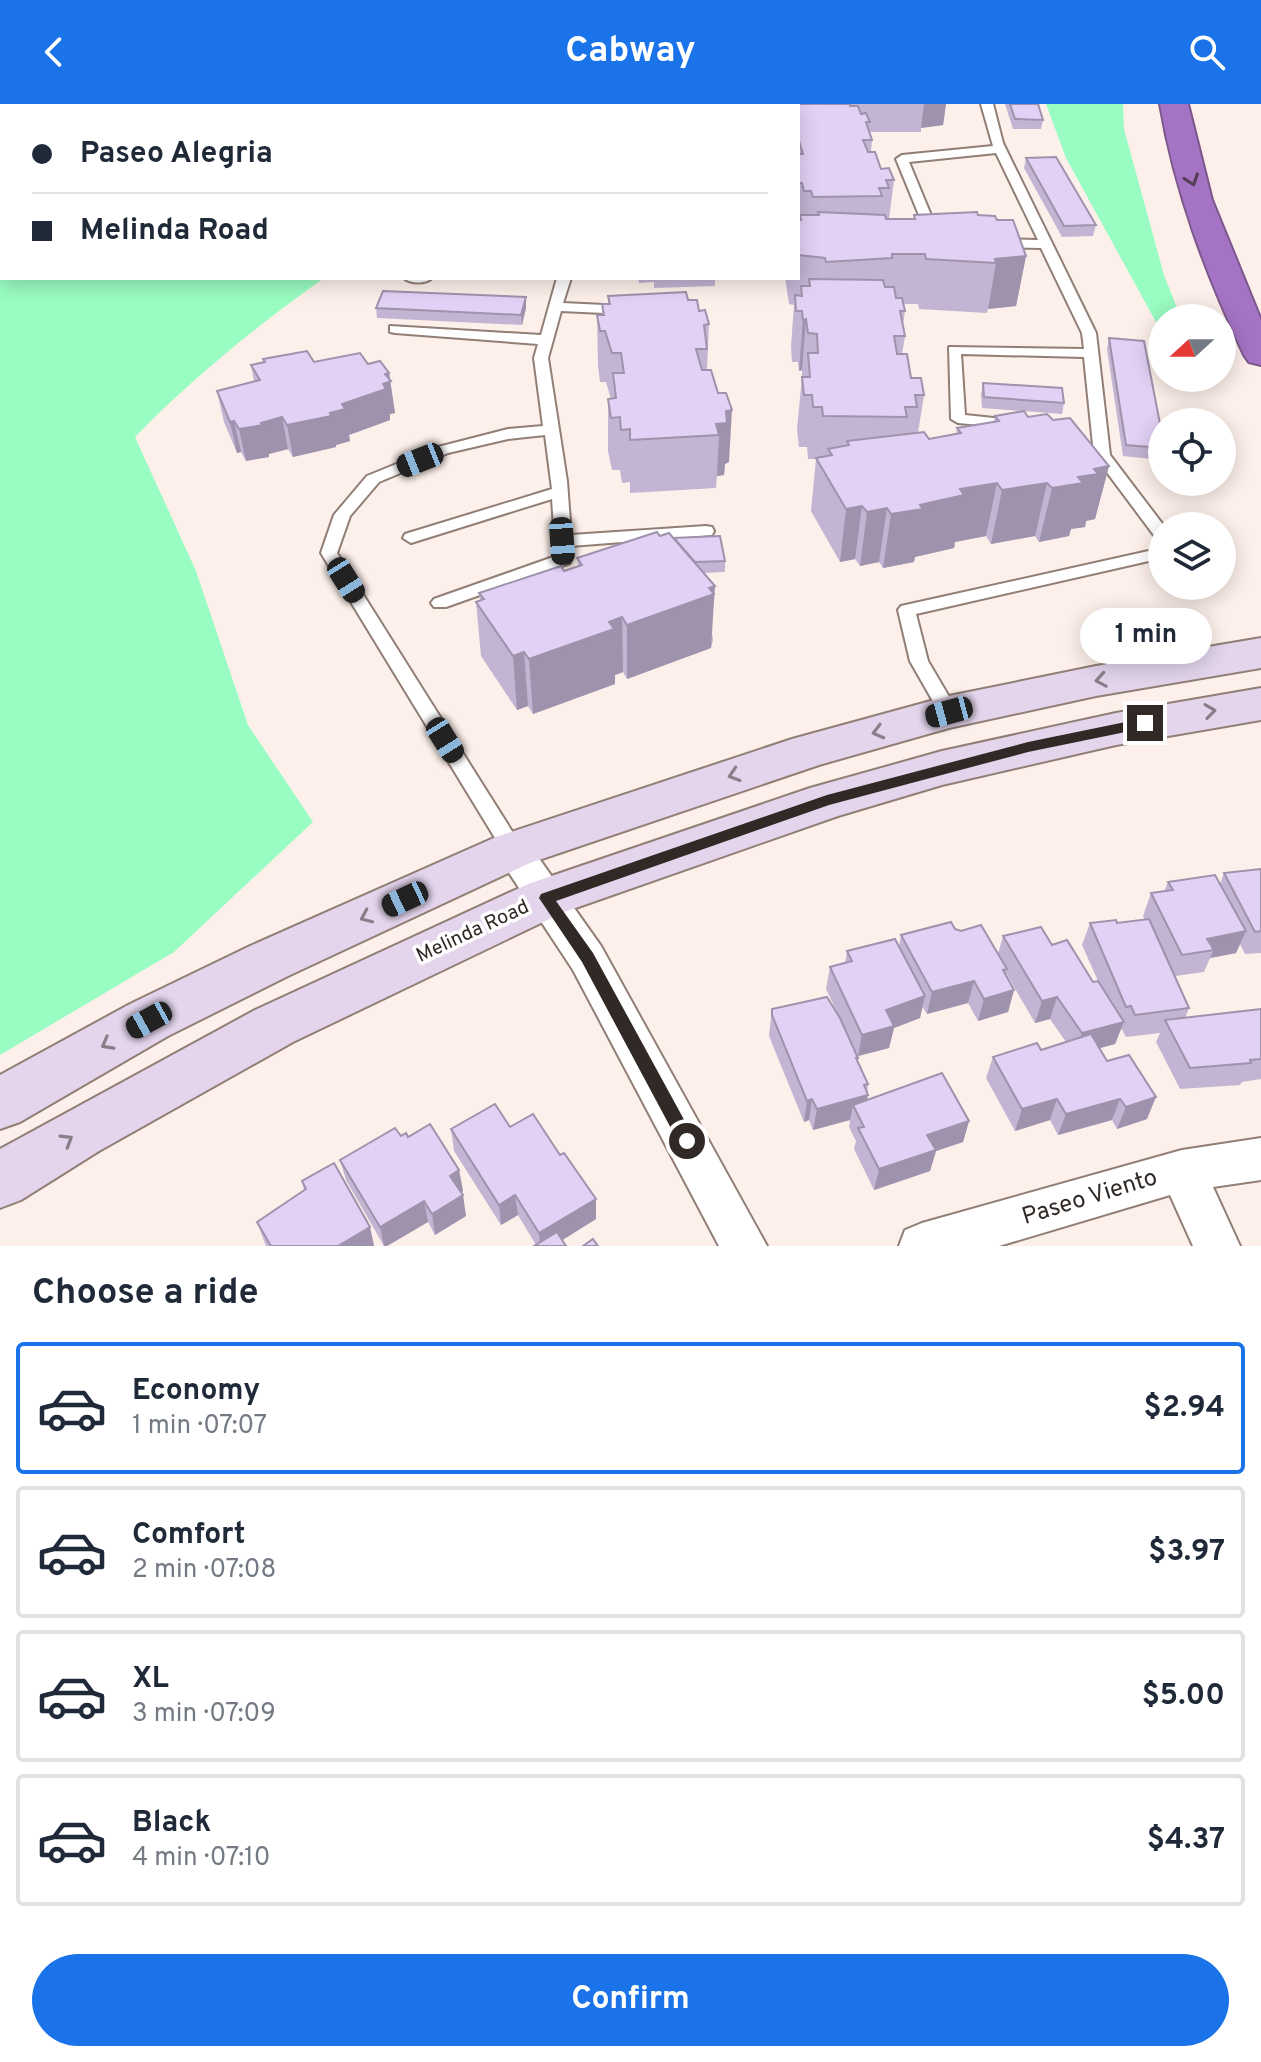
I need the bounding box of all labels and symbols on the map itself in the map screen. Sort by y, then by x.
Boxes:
one-way arrow [1183,172,1199,186]
north arrow [1148,304,1236,392]
car [393,440,447,480]
car [548,516,576,566]
car [323,553,369,607]
callout: 1 min [1079,607,1211,663]
one-way arrow [1094,671,1108,688]
car [923,694,975,730]
one-way arrow [1203,703,1217,720]
route end [1127,705,1163,741]
car [422,713,468,767]
one-way arrow [872,722,886,739]
one-way arrow [728,766,742,782]
car [378,878,432,920]
street label: Melinda Road [412,895,534,969]
one-way arrow [360,907,374,923]
car [122,998,176,1042]
one-way arrow [101,1034,115,1049]
route start [669,1123,705,1159]
one-way arrow [58,1134,73,1150]
street label: Paseo Viento [1019,1163,1161,1233]

